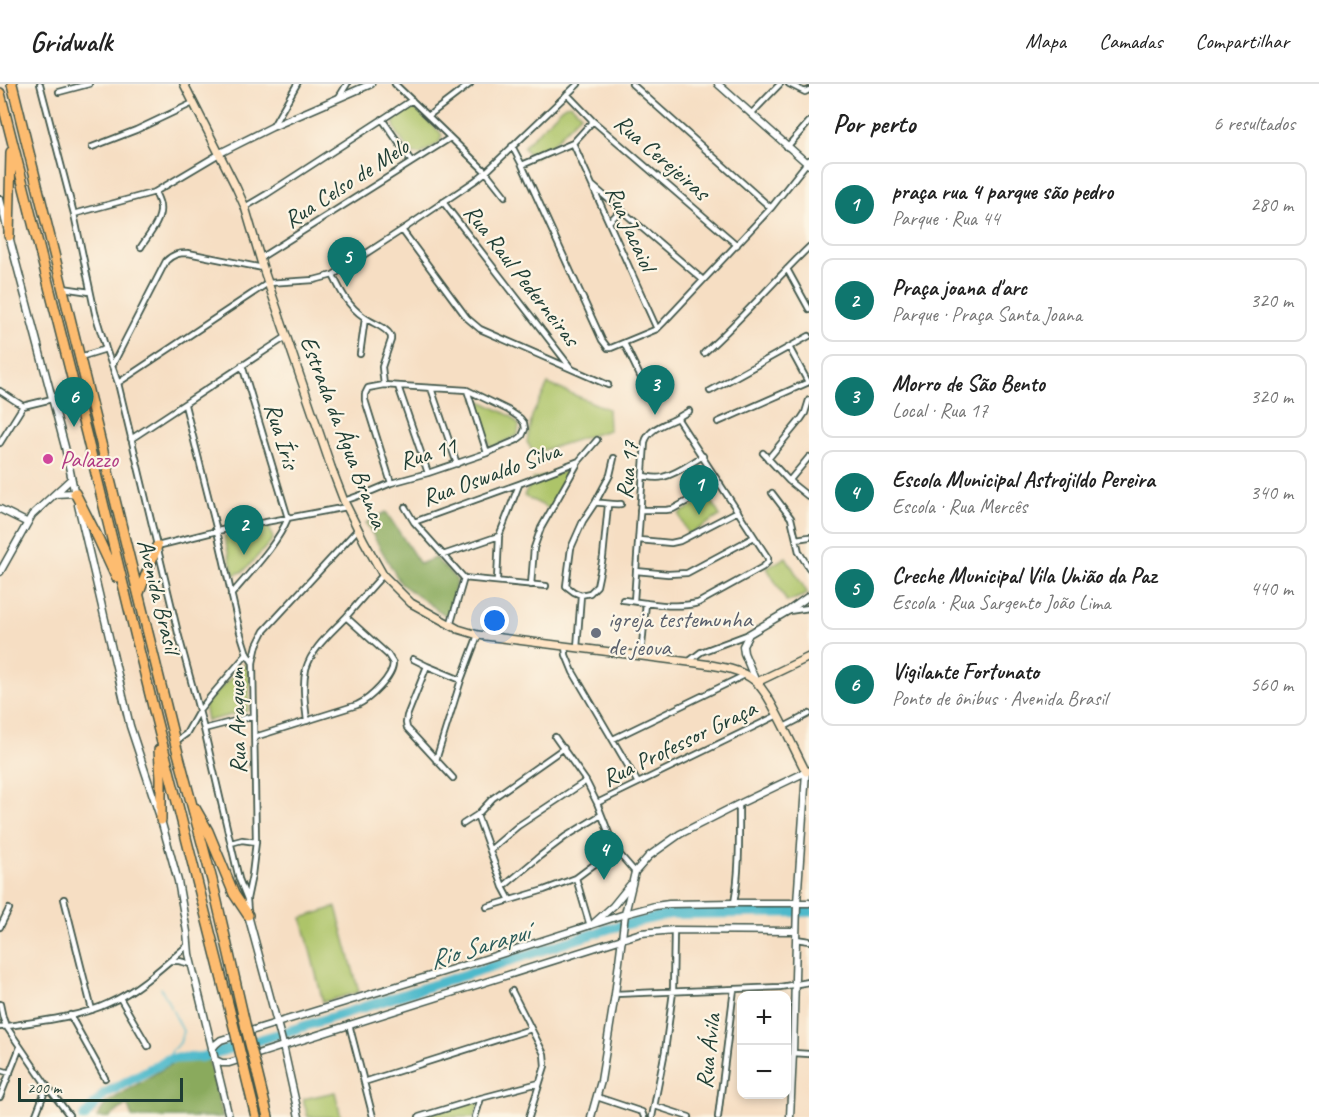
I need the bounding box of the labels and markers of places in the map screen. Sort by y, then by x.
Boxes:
pin: 5 [328,238,366,287]
pin: 3 [636,366,674,415]
pin: 6 [54,378,94,427]
place label: Palazzo [60,444,119,474]
marker: Palazzo [41,452,55,466]
pin: 1 [680,466,718,515]
pin: 2 [224,506,264,555]
place label: igreja testemunha de jeova [608,604,754,662]
marker: igreja testemunha de jeova [589,626,603,640]
pin: 4 [584,830,624,880]

